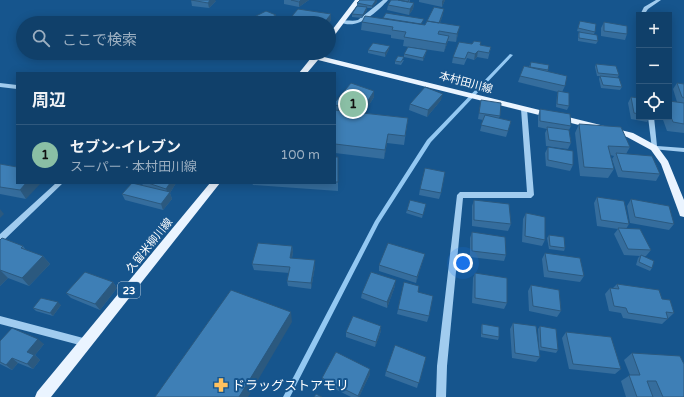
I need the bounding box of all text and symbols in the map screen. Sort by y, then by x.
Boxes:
map controls [636,12,672,120]
button: + [636,12,672,48]
search box [16,16,336,60]
icon: search [30,27,52,49]
text: ここで検索 [62,31,137,49]
button: − [636,48,672,84]
street label: 本村田川線 [438,69,494,96]
button: locate [636,84,672,120]
pin: 1 [340,89,366,119]
text: 周辺 [32,90,66,111]
text: セブン-イレブン [70,138,181,156]
text: 1 [41,147,49,163]
text: 100 m [280,147,320,163]
text: スーパー · 本村田川線 [70,159,197,175]
street label: 久留米柳川線 [124,216,175,275]
your location [453,253,473,273]
road number: 23 [118,282,140,298]
pharmacy icon: ドラッグストアモリ [213,377,229,393]
place label: ドラッグストアモリ [232,378,349,394]

